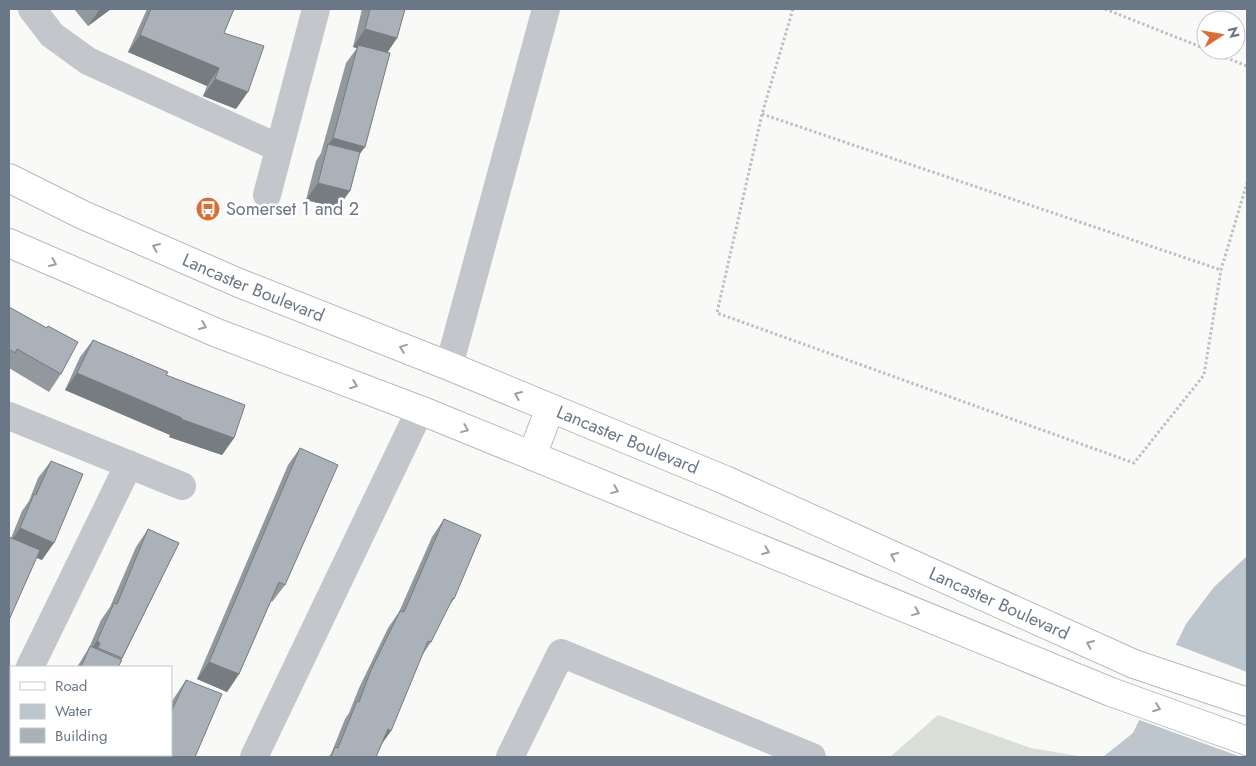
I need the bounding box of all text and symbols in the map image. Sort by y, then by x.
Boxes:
north arrow [1196,10,1246,60]
text: N [1223,25,1245,40]
bus stop icon: Somerset 1 and 2 [195,196,221,222]
place label: Somerset 1 and 2 [226,196,359,222]
one-way arrow [152,242,161,253]
street label: Lancaster Boulevard [178,247,328,328]
one-way arrow [48,257,57,268]
one-way arrow [198,320,207,331]
one-way arrow [399,344,408,354]
one-way arrow [350,379,358,389]
one-way arrow [514,390,523,401]
street label: Lancaster Boulevard [553,399,703,481]
one-way arrow [460,422,469,433]
one-way arrow [610,484,619,494]
one-way arrow [761,545,770,555]
one-way arrow [890,552,899,563]
street label: Lancaster Boulevard [925,560,1074,646]
one-way arrow [911,606,920,617]
one-way arrow [1086,640,1095,651]
legend [10,666,172,756]
text: Road [55,675,87,697]
text: Water [55,700,93,722]
one-way arrow [1153,702,1161,712]
text: Building [55,725,107,747]

